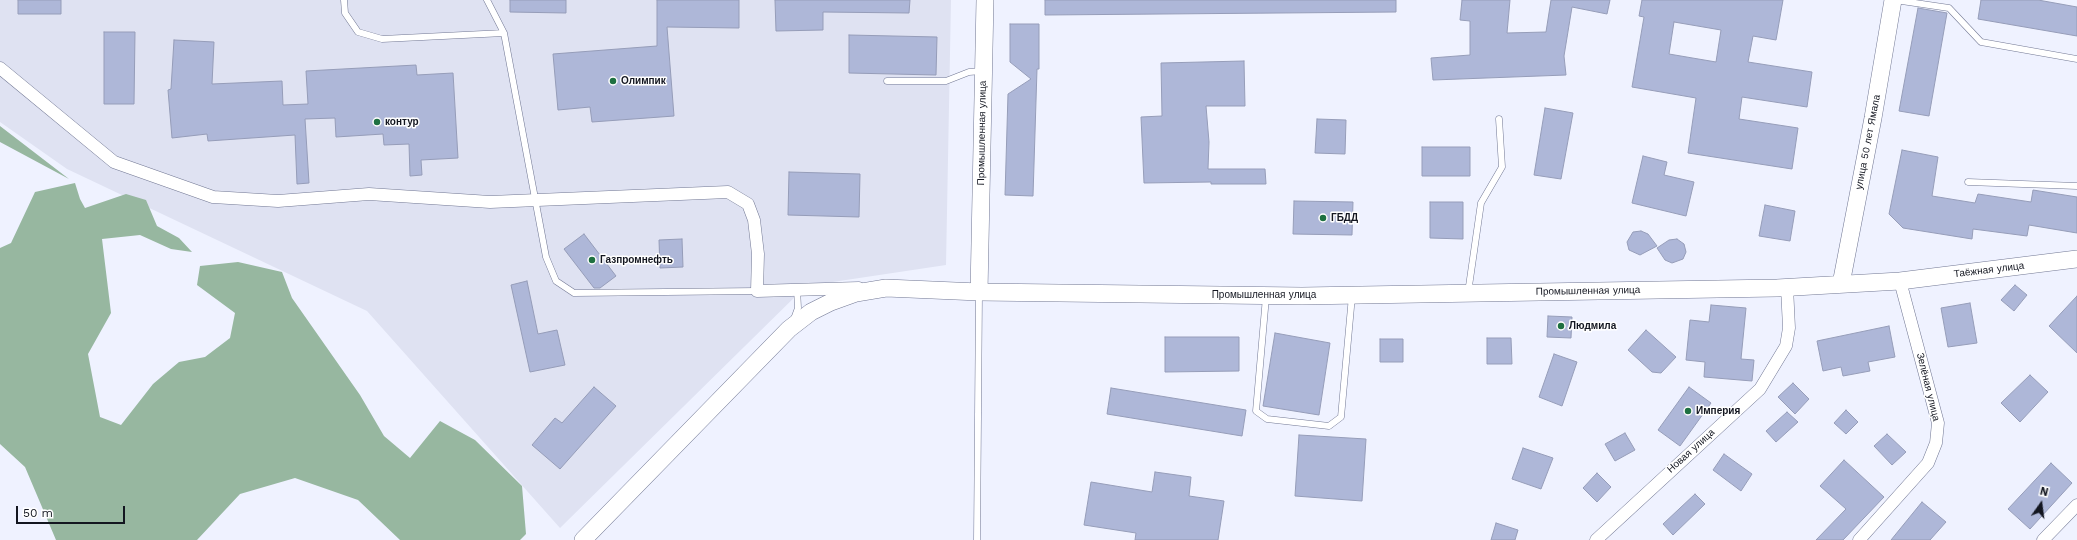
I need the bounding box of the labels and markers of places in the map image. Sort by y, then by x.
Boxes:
place label: Олимпик [621,75,666,87]
marker: Олимпик [608,76,618,86]
place label: контур [385,116,419,128]
marker: контур [372,117,382,127]
place label: ГБДД [1331,212,1358,224]
marker: ГБДД [1318,213,1328,223]
place label: Газпромнефть [600,254,673,266]
marker: Газпромнефть [587,255,597,265]
place label: Людмила [1569,320,1616,332]
marker: Людмила [1556,321,1566,331]
place label: Империя [1696,405,1740,417]
marker: Империя [1683,406,1693,416]

